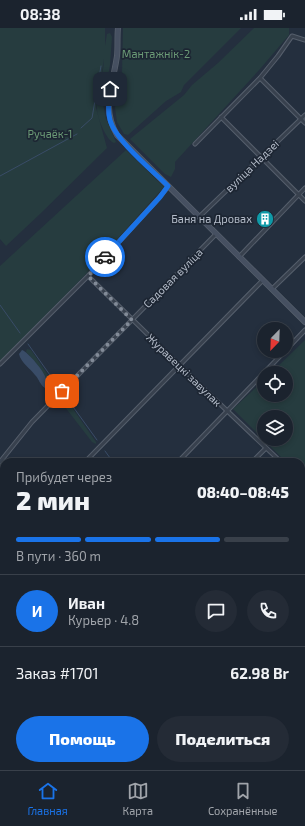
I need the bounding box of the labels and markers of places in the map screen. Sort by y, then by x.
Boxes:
pin [93,72,127,106]
building icon: Баня на Дровах [255,209,275,229]
place label: Баня на Дровах [171,212,252,225]
pin [45,374,79,408]

